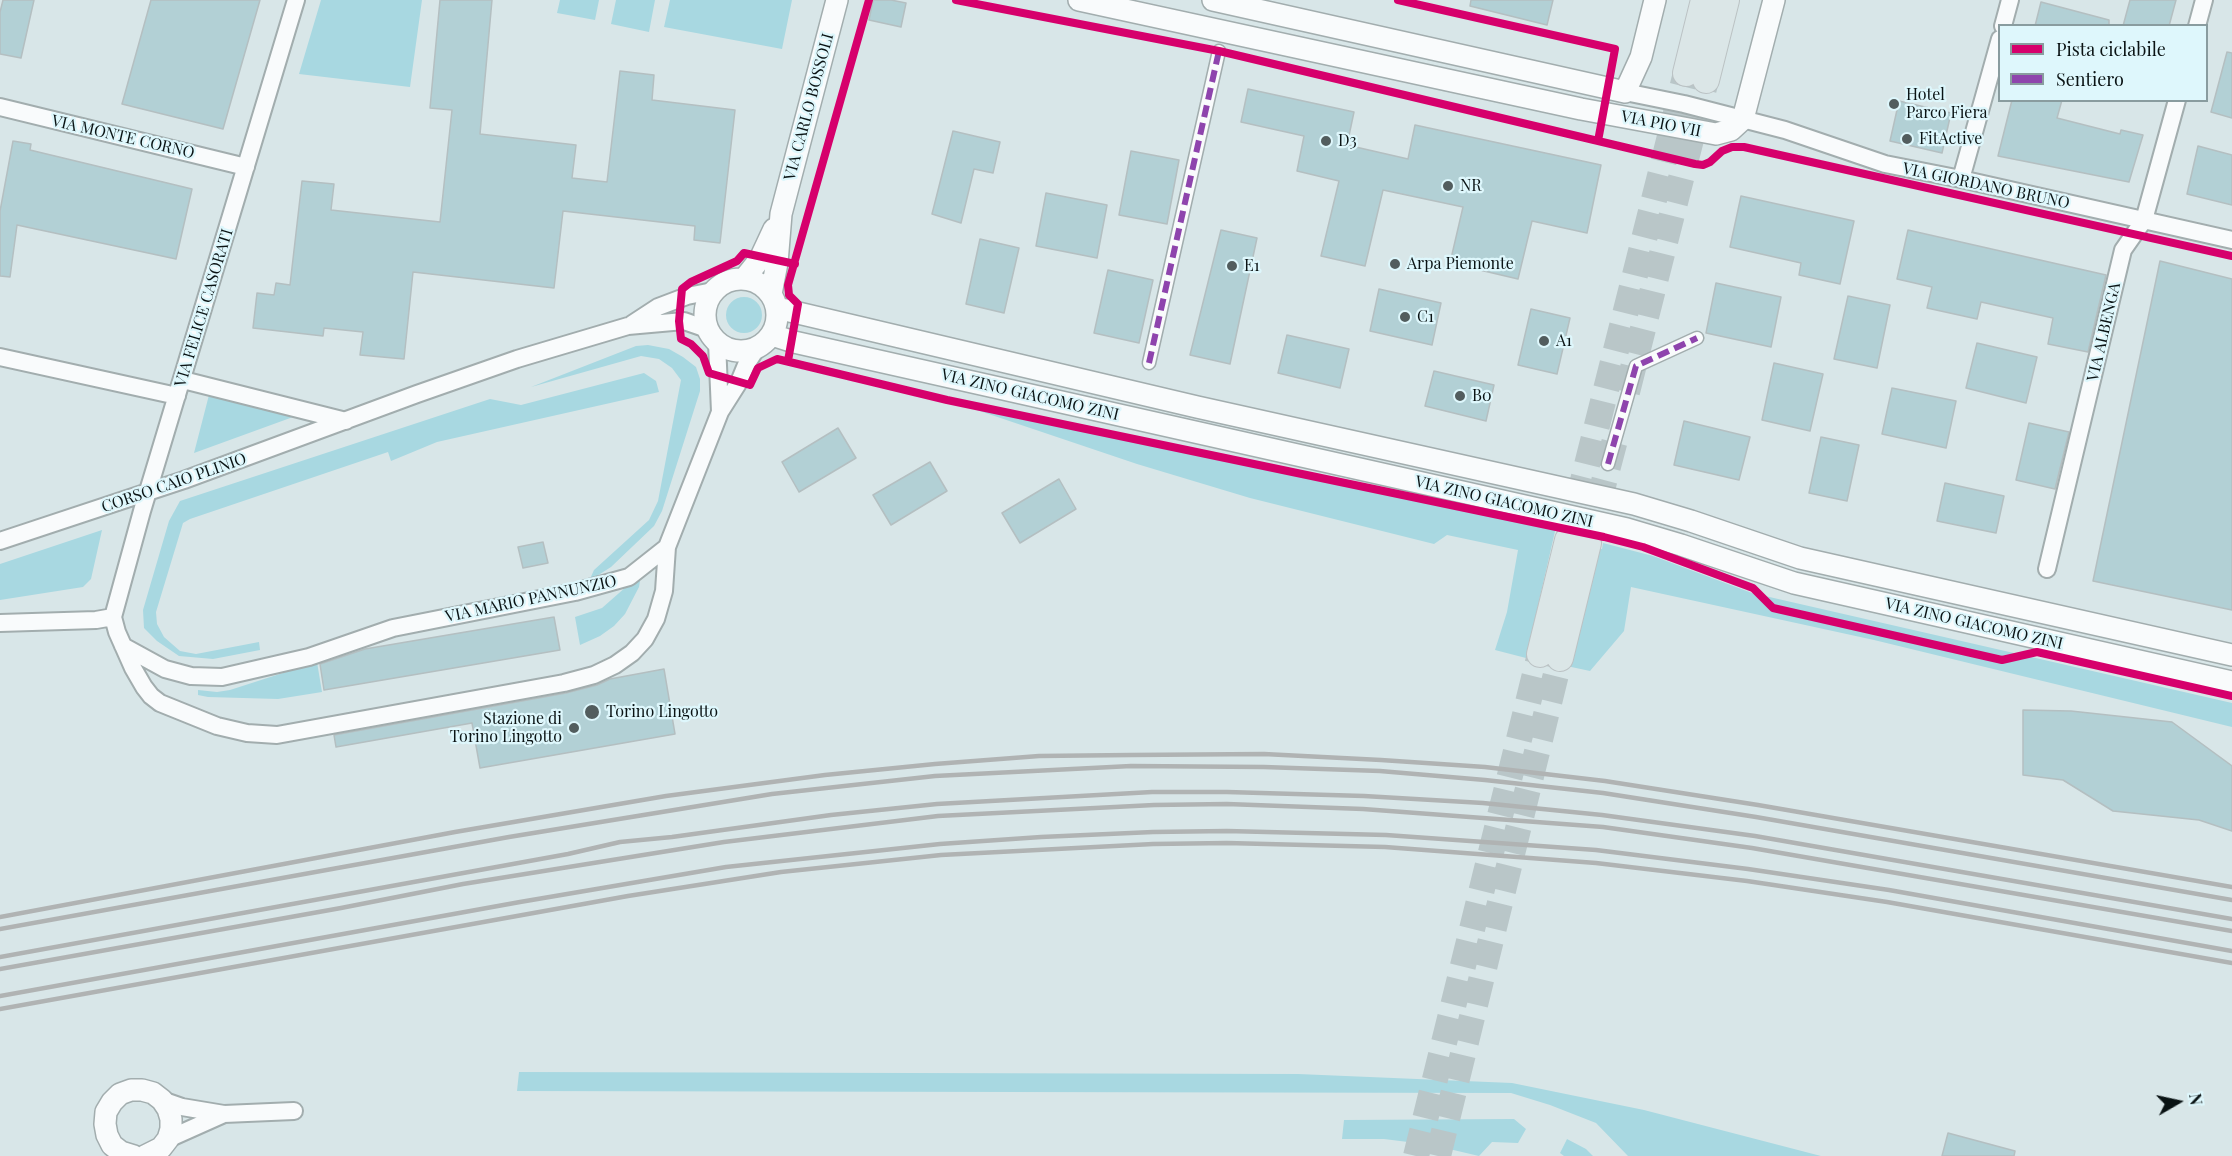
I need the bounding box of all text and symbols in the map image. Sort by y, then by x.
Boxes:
legend [1998,24,2208,102]
street label: VIA CARLO BOSSOLI [780,31,838,183]
text: Pista ciclabile [2056,37,2166,61]
text: Sentiero [2056,67,2124,91]
place label: Hotel Parco Fiera [1906,85,1988,123]
marker: Hotel Parco Fiera [1887,97,1901,111]
street label: VIA PIO VII [1619,107,1703,141]
street label: VIA MONTE CORNO [50,111,196,163]
place label: FitActive [1919,129,1982,149]
place label: D3 [1338,131,1357,151]
marker: FitActive [1900,132,1914,146]
marker: D3 [1319,134,1333,148]
street label: VIA GIORDANO BRUNO [1901,159,2071,213]
place label: NR [1460,176,1482,196]
marker: NR [1441,179,1455,193]
street label: VIA FELICE CASORATI [171,227,237,389]
place label: Arpa Piemonte [1407,254,1514,274]
place label: E1 [1244,256,1260,276]
marker: Arpa Piemonte [1388,257,1402,271]
marker: E1 [1225,259,1239,273]
street label: VIA ALBENGA [2083,281,2125,383]
place label: C1 [1417,307,1434,327]
marker: C1 [1398,310,1412,324]
place label: A1 [1556,331,1572,351]
marker: A1 [1537,334,1551,348]
street label: VIA ZINO GIACOMO ZINI [939,365,1121,425]
place label: B0 [1472,386,1492,406]
marker: B0 [1453,389,1467,403]
street label: CORSO CAIO PLINIO [99,449,249,517]
street label: VIA ZINO GIACOMO ZINI [1413,472,1595,532]
street label: VIA MARIO PANNUNZIO [444,571,618,627]
street label: VIA ZINO GIACOMO ZINI [1883,594,2065,654]
place label: Torino Lingotto [606,702,718,722]
marker: Torino Lingotto [583,703,601,721]
place label: Stazione di Torino Lingotto [450,709,562,747]
marker: Stazione di Torino Lingotto [567,721,581,735]
north arrow [2148,1072,2208,1132]
text: N [2185,1092,2208,1106]

